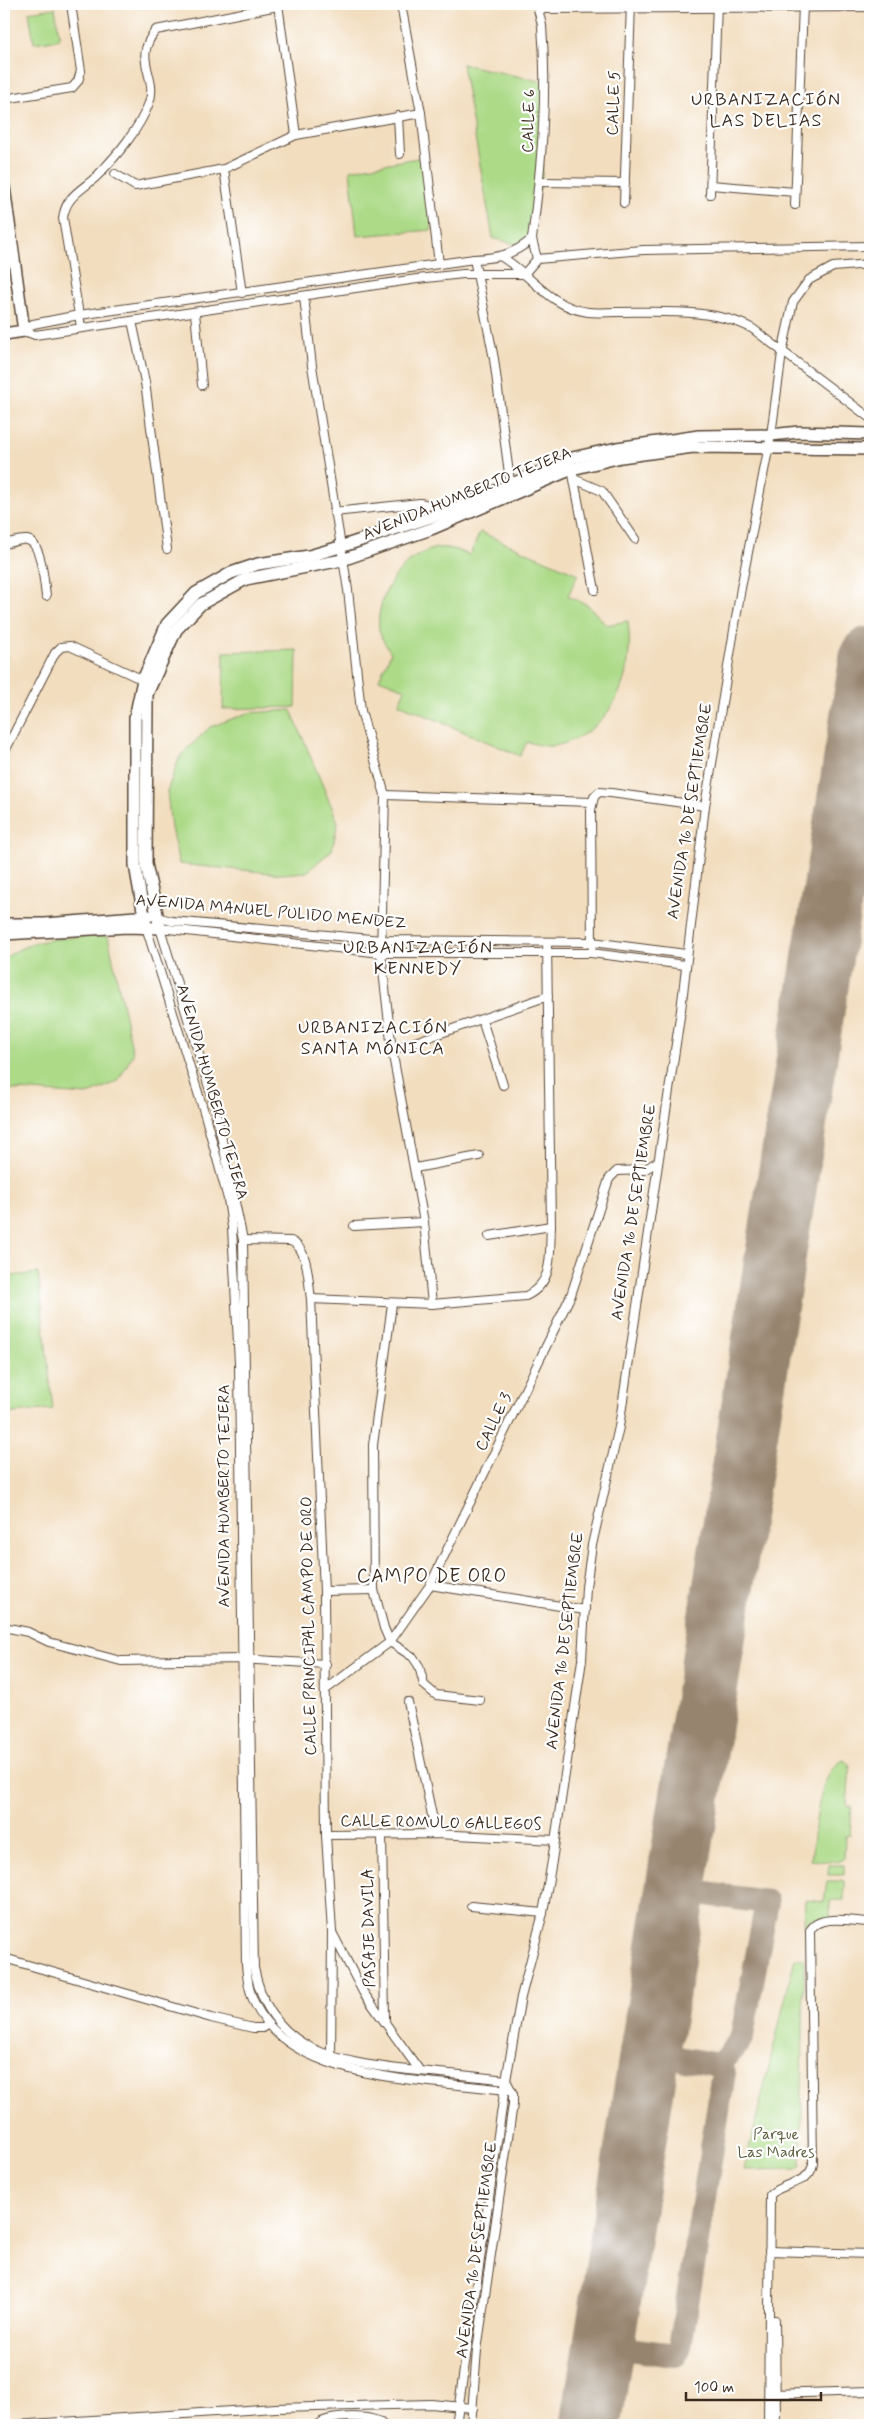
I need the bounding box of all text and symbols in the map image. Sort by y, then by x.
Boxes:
street label: CALLE 5 [602,70,626,136]
district label: URBANIZACIÓN LAS DELIAS [691,88,841,133]
street label: CALLE 6 [517,89,541,153]
street label: AVENIDA HUMBERTO TEJERA [360,442,574,546]
street label: AVENIDA 16 DE SEPTIEMBRE [663,701,717,921]
street label: AVENIDA MANUEL PULIDO MENDEZ [135,890,407,934]
district label: URBANIZACIÓN KENNEDY [343,936,493,981]
street label: AVENIDA HUMBERTO TEJERA [171,982,253,1202]
district label: URBANIZACIÓN SANTA MÓNICA [298,1016,448,1061]
street label: AVENIDA 16 DE SEPTIEMBRE [607,1102,661,1322]
street label: AVENIDA HUMBERTO TEJERA [214,1384,235,1608]
street label: CALLE 3 [471,1389,517,1455]
street label: CALLE PRINCIPAL CAMPO DE ORO [296,1496,322,1756]
street label: AVENIDA 16 DE SEPTIEMBRE [541,1531,589,1751]
district label: CAMPO DE ORO [357,1564,507,1589]
street label: CALLE ROMULO GALLEGOS [340,1811,542,1835]
street label: PASAJE DAVILA [357,1868,381,1988]
park label: Parque Las Madres [737,2124,815,2163]
street label: AVENIDA 16 DE SEPTIEMBRE [451,2140,503,2360]
scale bar [686,2369,822,2401]
text: 100 m [694,2378,734,2398]

